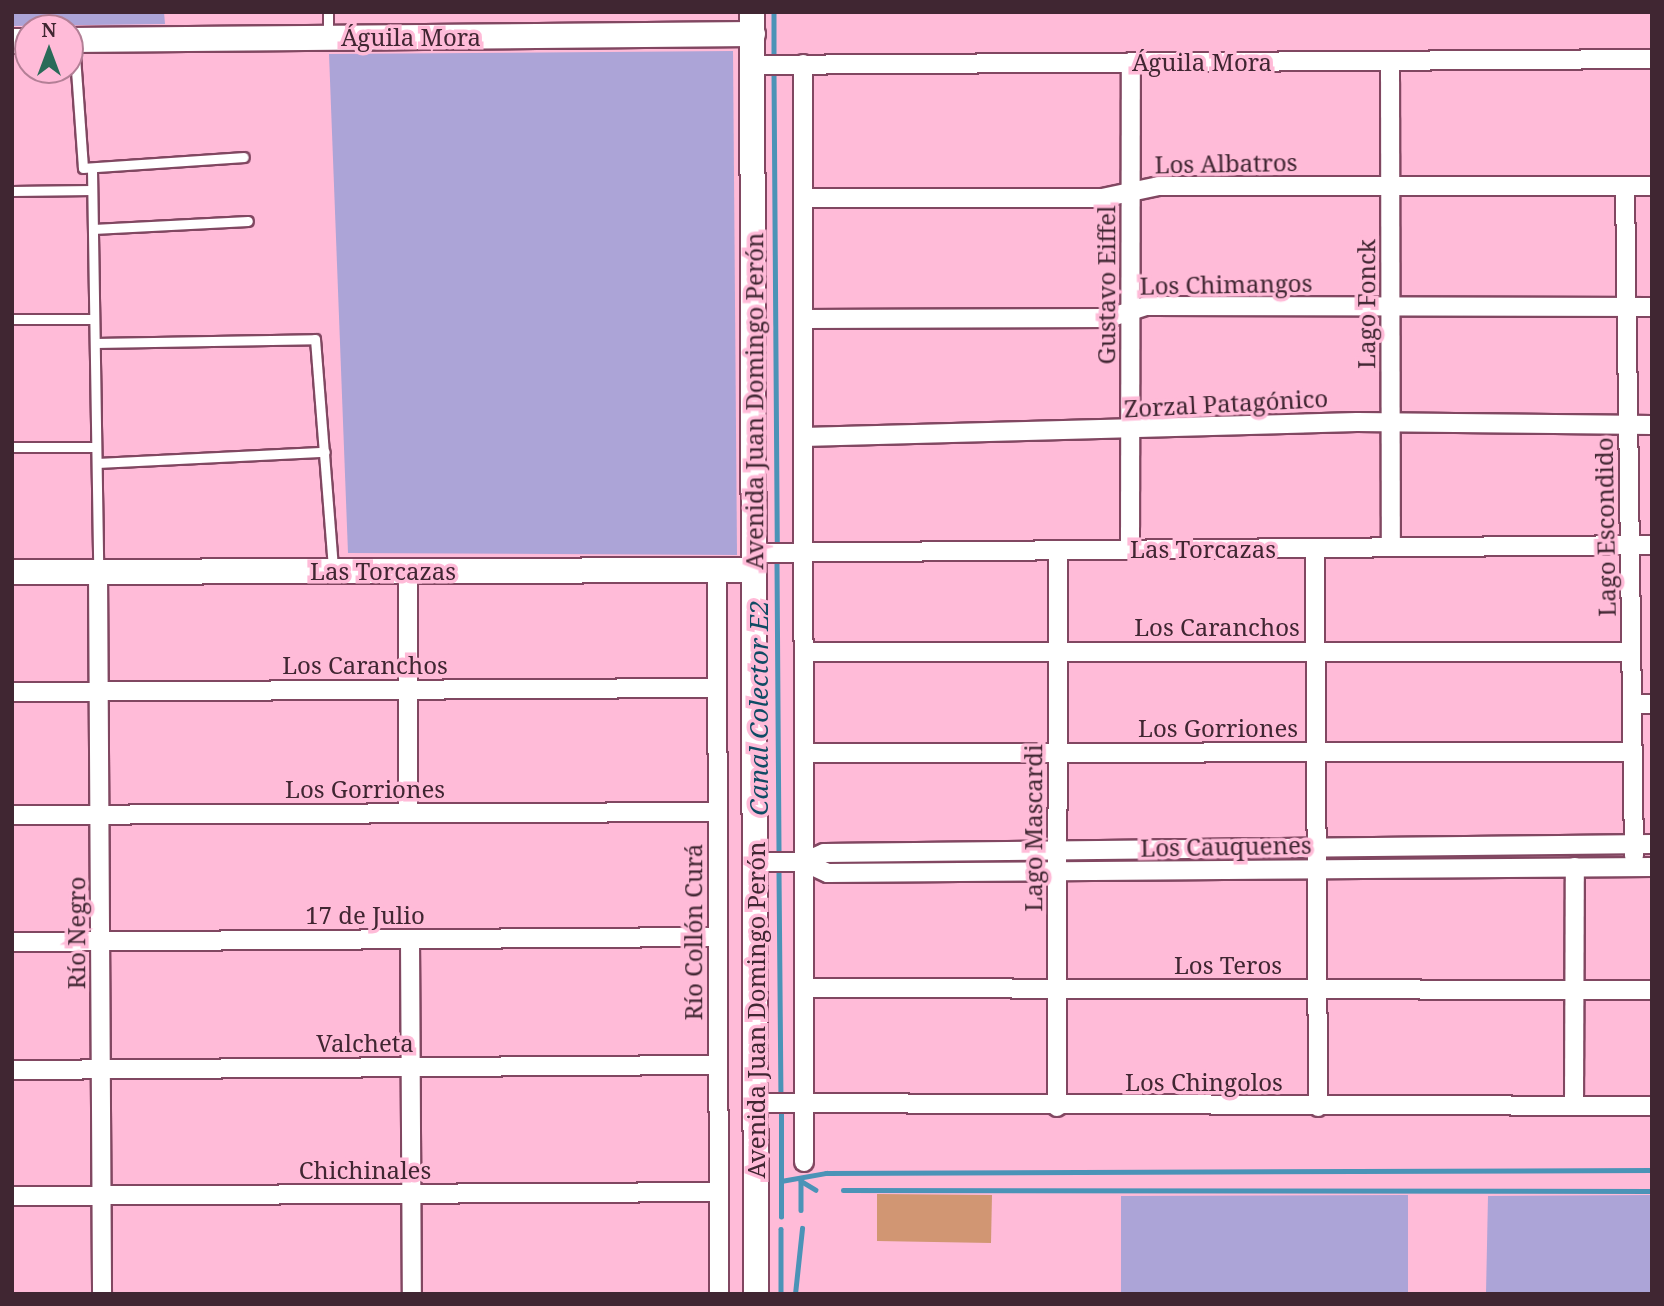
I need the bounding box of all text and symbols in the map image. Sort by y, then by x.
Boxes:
north arrow [14,14,84,84]
text: N [42,17,56,43]
street label: Águila Mora [341,23,481,51]
street label: Águila Mora [1132,48,1272,76]
street label: Los Albatros [1154,147,1298,179]
street label: Gustavo Eiffel [1092,205,1120,365]
street label: Avenida Juan Domingo Perón [740,232,768,570]
street label: Lago Fonck [1352,239,1380,369]
street label: Los Chimangos [1139,268,1313,300]
street label: Zorzal Patagónico [1123,383,1329,423]
street label: Lago Escondido [1589,437,1621,617]
street label: Las Torcazas [1130,535,1276,563]
street label: Las Torcazas [310,557,456,585]
water label: Canal Colector E2 [743,600,775,816]
street label: Los Caranchos [1134,613,1300,641]
street label: Los Caranchos [282,651,448,679]
street label: Los Gorriones [1138,714,1298,742]
street label: Lago Mascardi [1019,744,1047,912]
street label: Los Gorriones [285,775,445,803]
street label: Los Cauquenes [1140,830,1312,862]
street label: Avenida Juan Domingo Perón [742,841,770,1179]
street label: Río Collón Curá [679,844,707,1020]
street label: Río Negro [62,877,90,989]
street label: 17 de Julio [305,901,425,929]
street label: Los Teros [1174,951,1282,979]
street label: Valcheta [316,1029,414,1057]
street label: Los Chingolos [1125,1068,1283,1096]
street label: Chichinales [299,1156,431,1184]

